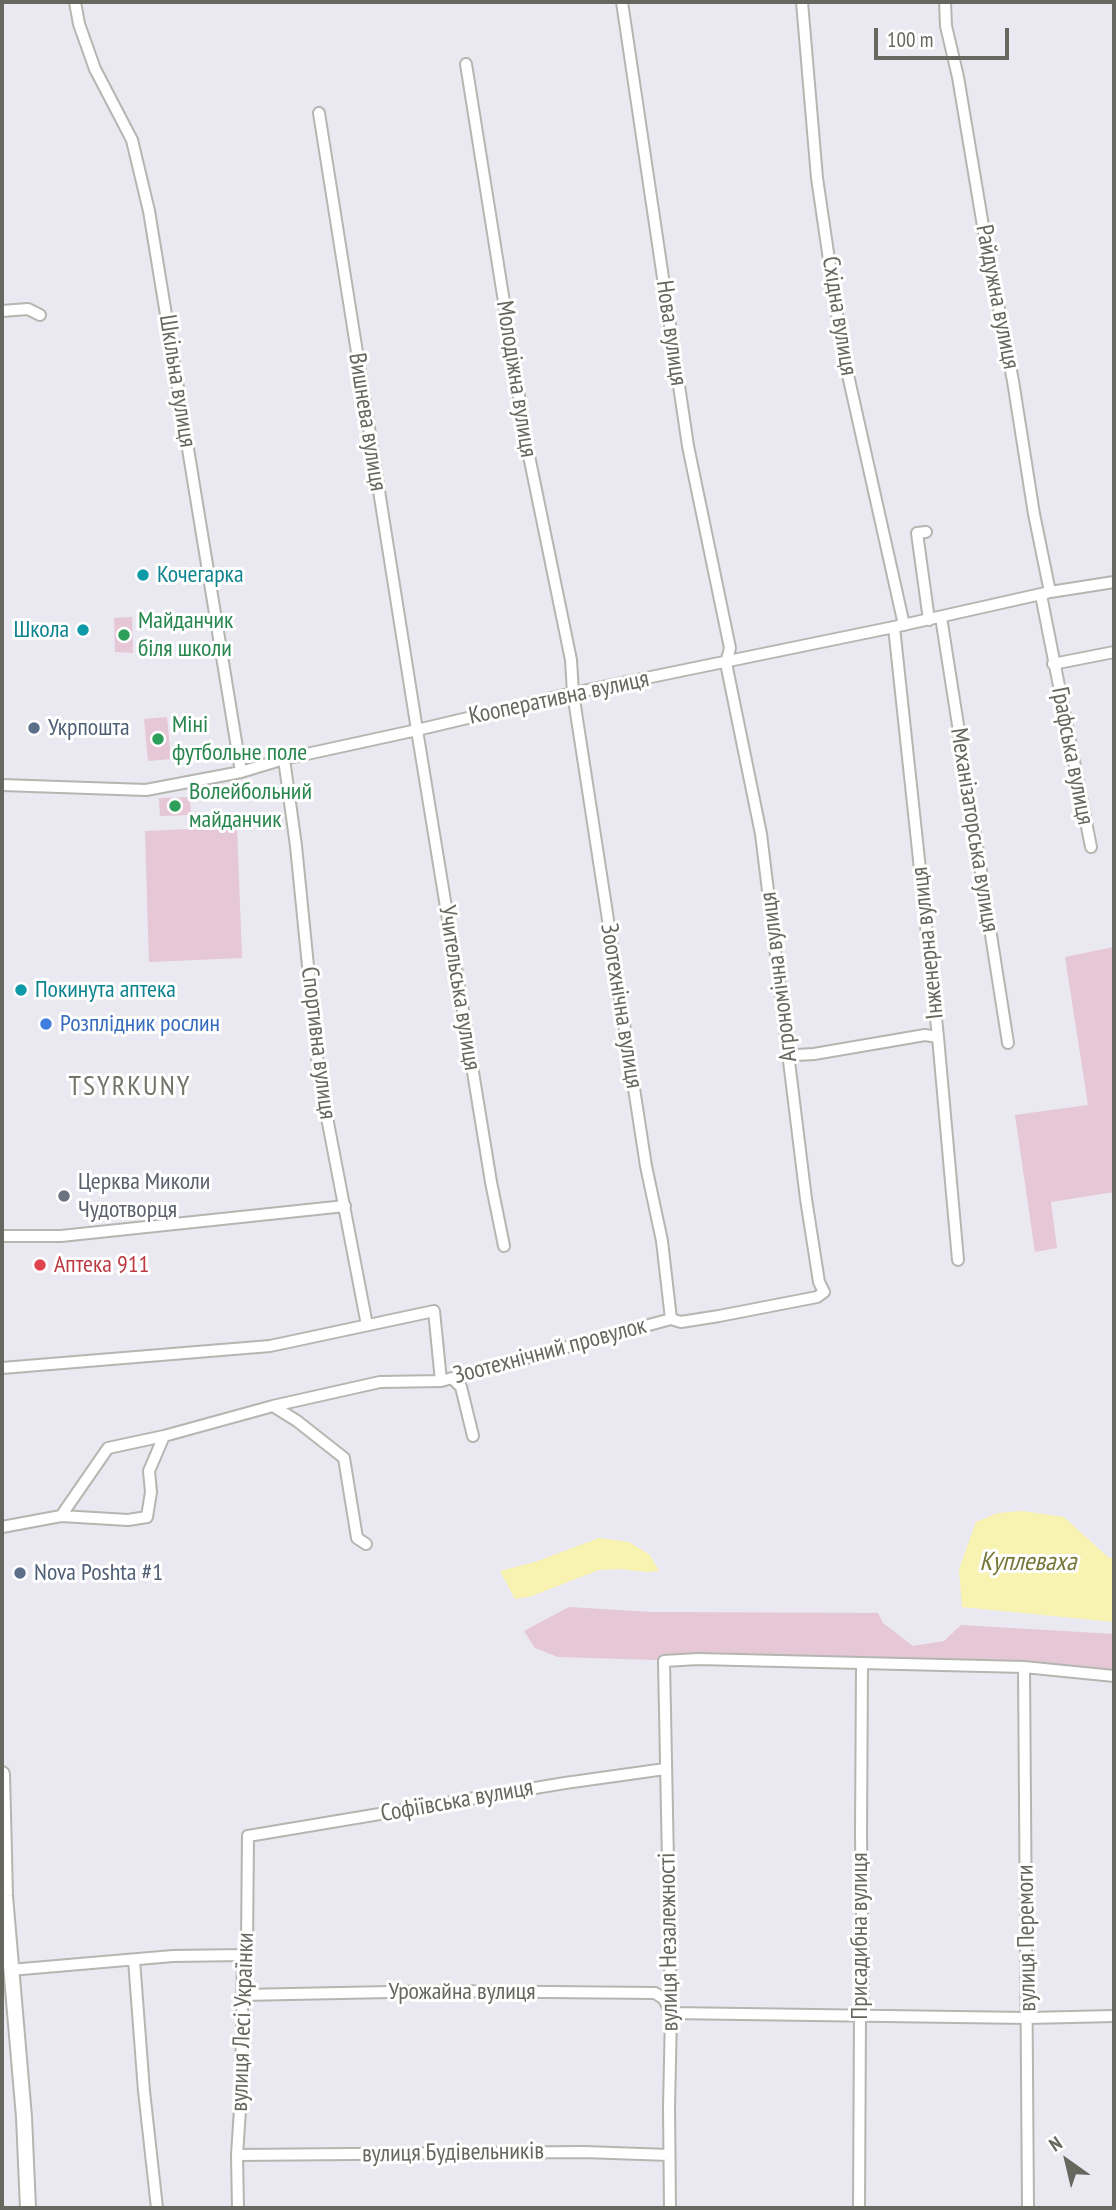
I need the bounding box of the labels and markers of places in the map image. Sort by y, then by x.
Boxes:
place label: Кочегарка [157,561,243,589]
marker: Кочегарка [135,567,151,583]
place label: Майданчик біля школи [138,607,233,663]
place label: Школа [13,616,69,644]
marker: Школа [75,622,91,638]
marker: Майданчик біля школи [116,627,132,643]
place label: Міні футбольне поле [172,711,307,767]
place label: Укрпошта [48,714,130,742]
marker: Укрпошта [26,720,42,736]
marker: Міні футбольне поле [150,731,166,747]
place label: Волейбольний майданчик [189,778,312,834]
marker: Волейбольний майданчик [167,798,183,814]
place label: Покинута аптека [35,976,176,1004]
marker: Покинута аптека [13,982,29,998]
place label: Розплідник рослин [60,1010,220,1038]
marker: Розплідник рослин [38,1016,54,1032]
place label: Церква Миколи Чудотворця [78,1168,210,1224]
marker: Церква Миколи Чудотворця [56,1188,72,1204]
place label: Аптека 911 [54,1251,149,1279]
marker: Аптека 911 [32,1257,48,1273]
place label: Nova Poshta #1 [34,1559,163,1587]
marker: Nova Poshta #1 [12,1565,28,1581]

